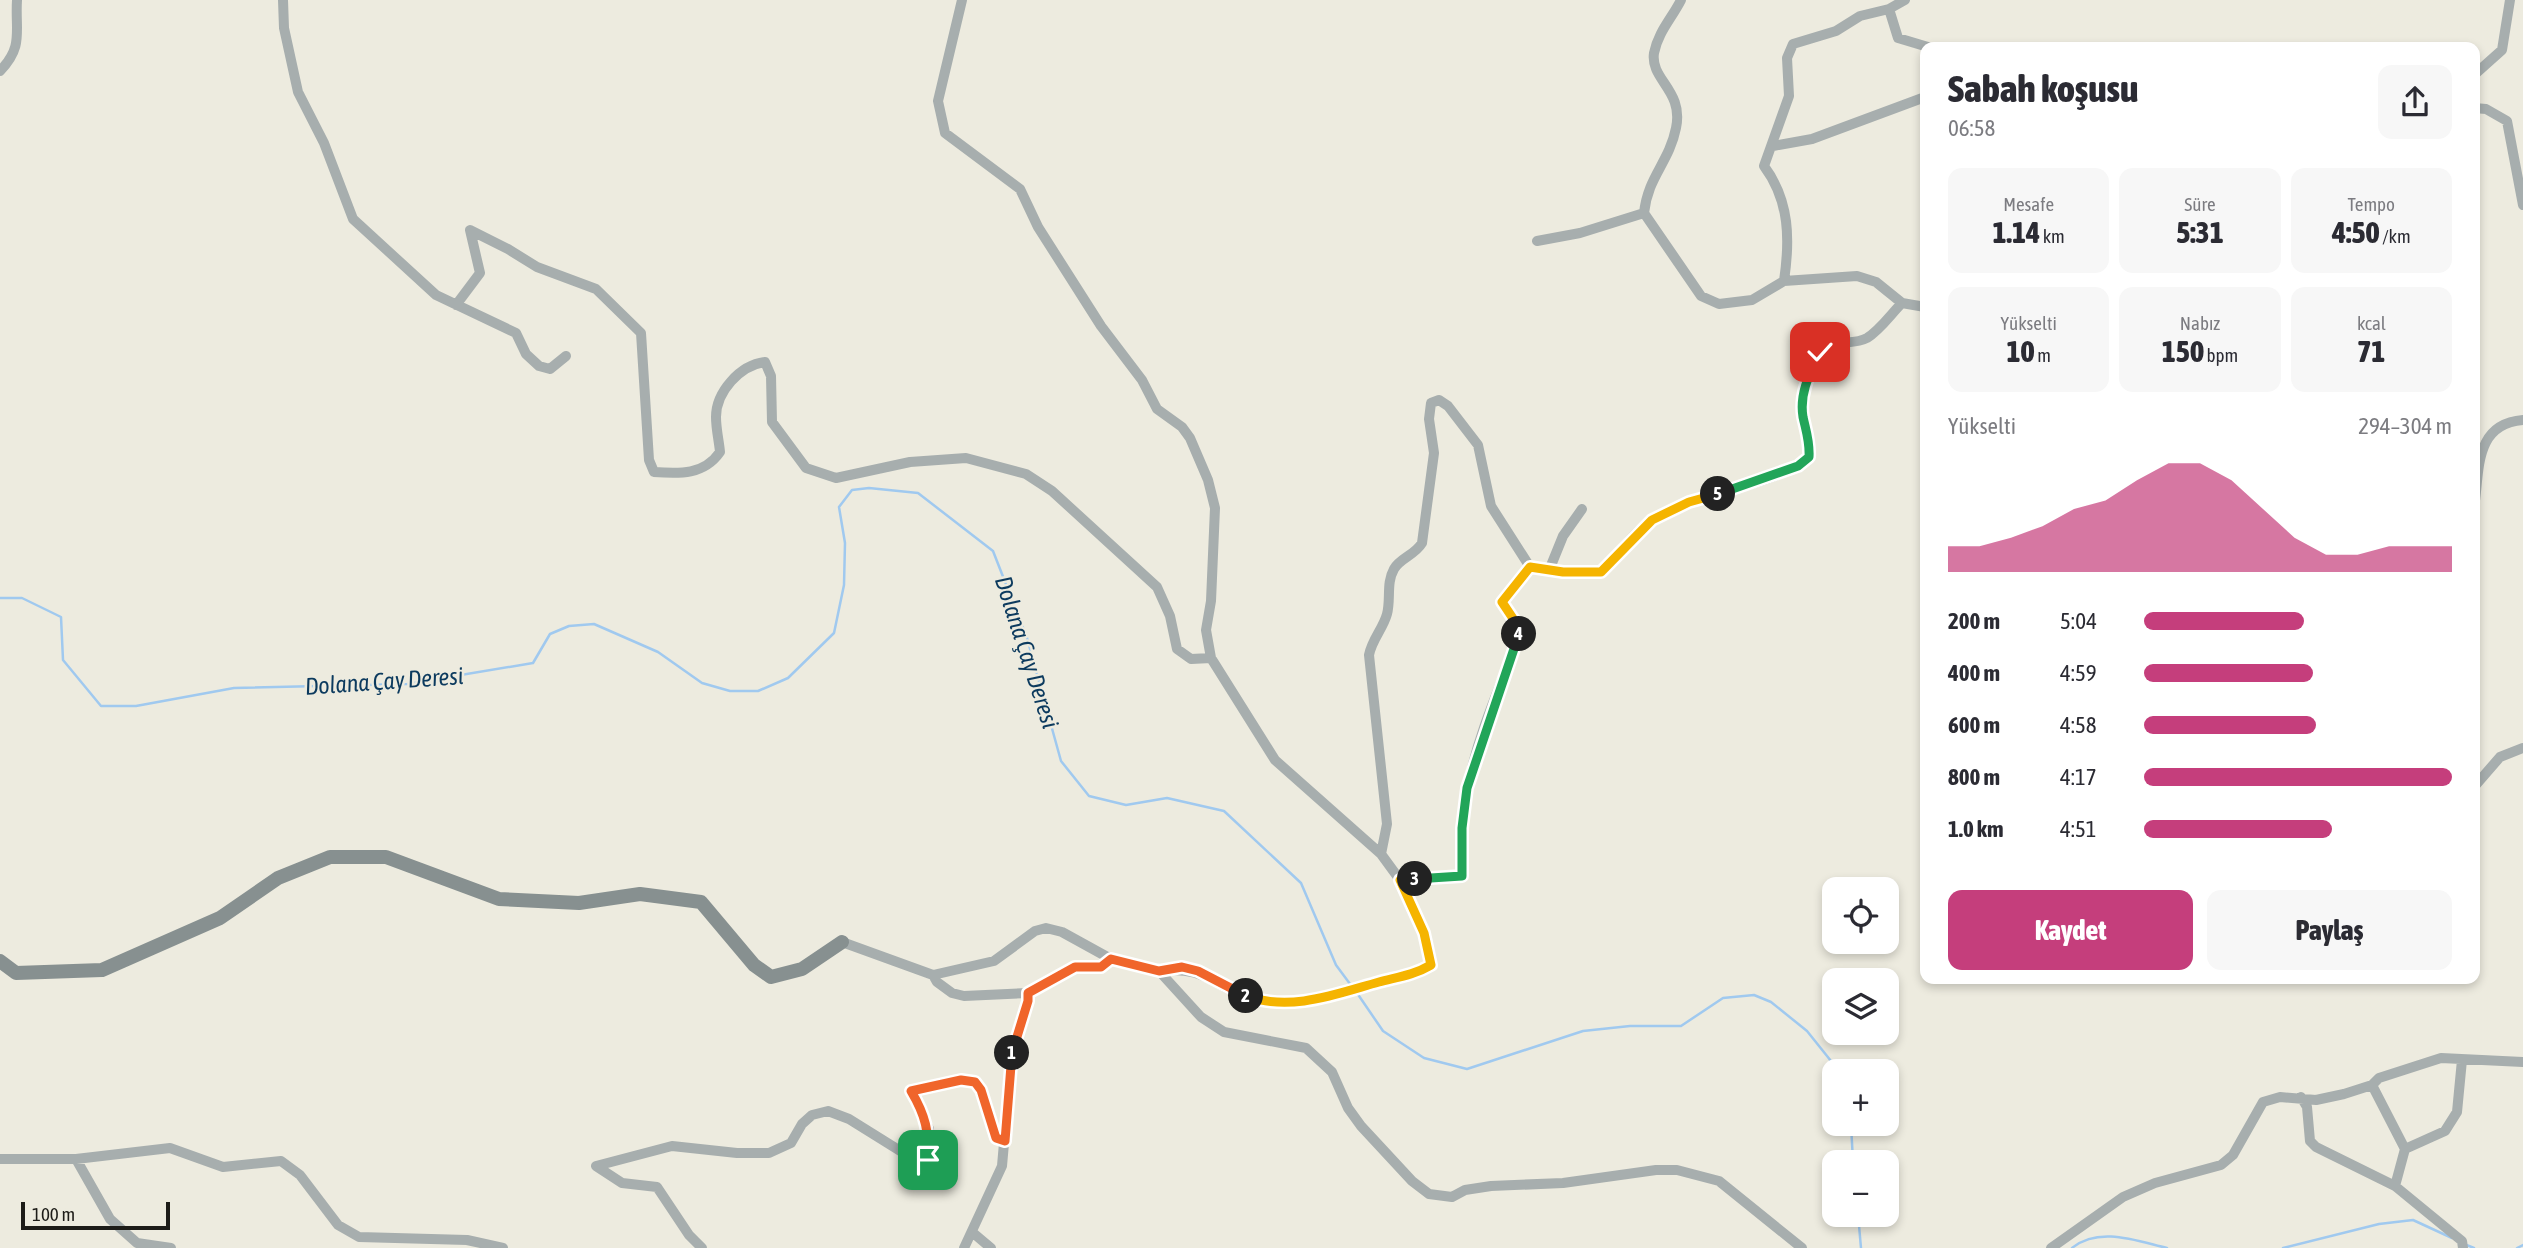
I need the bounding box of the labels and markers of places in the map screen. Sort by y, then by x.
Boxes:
pin [1790,322,1850,382]
pin: 5 [1700,476,1736,512]
pin: 4 [1502,616,1536,652]
pin: 3 [1398,862,1432,896]
pin: 2 [1228,978,1264,1014]
pin: 1 [995,1036,1030,1070]
pin [898,1130,958,1190]

